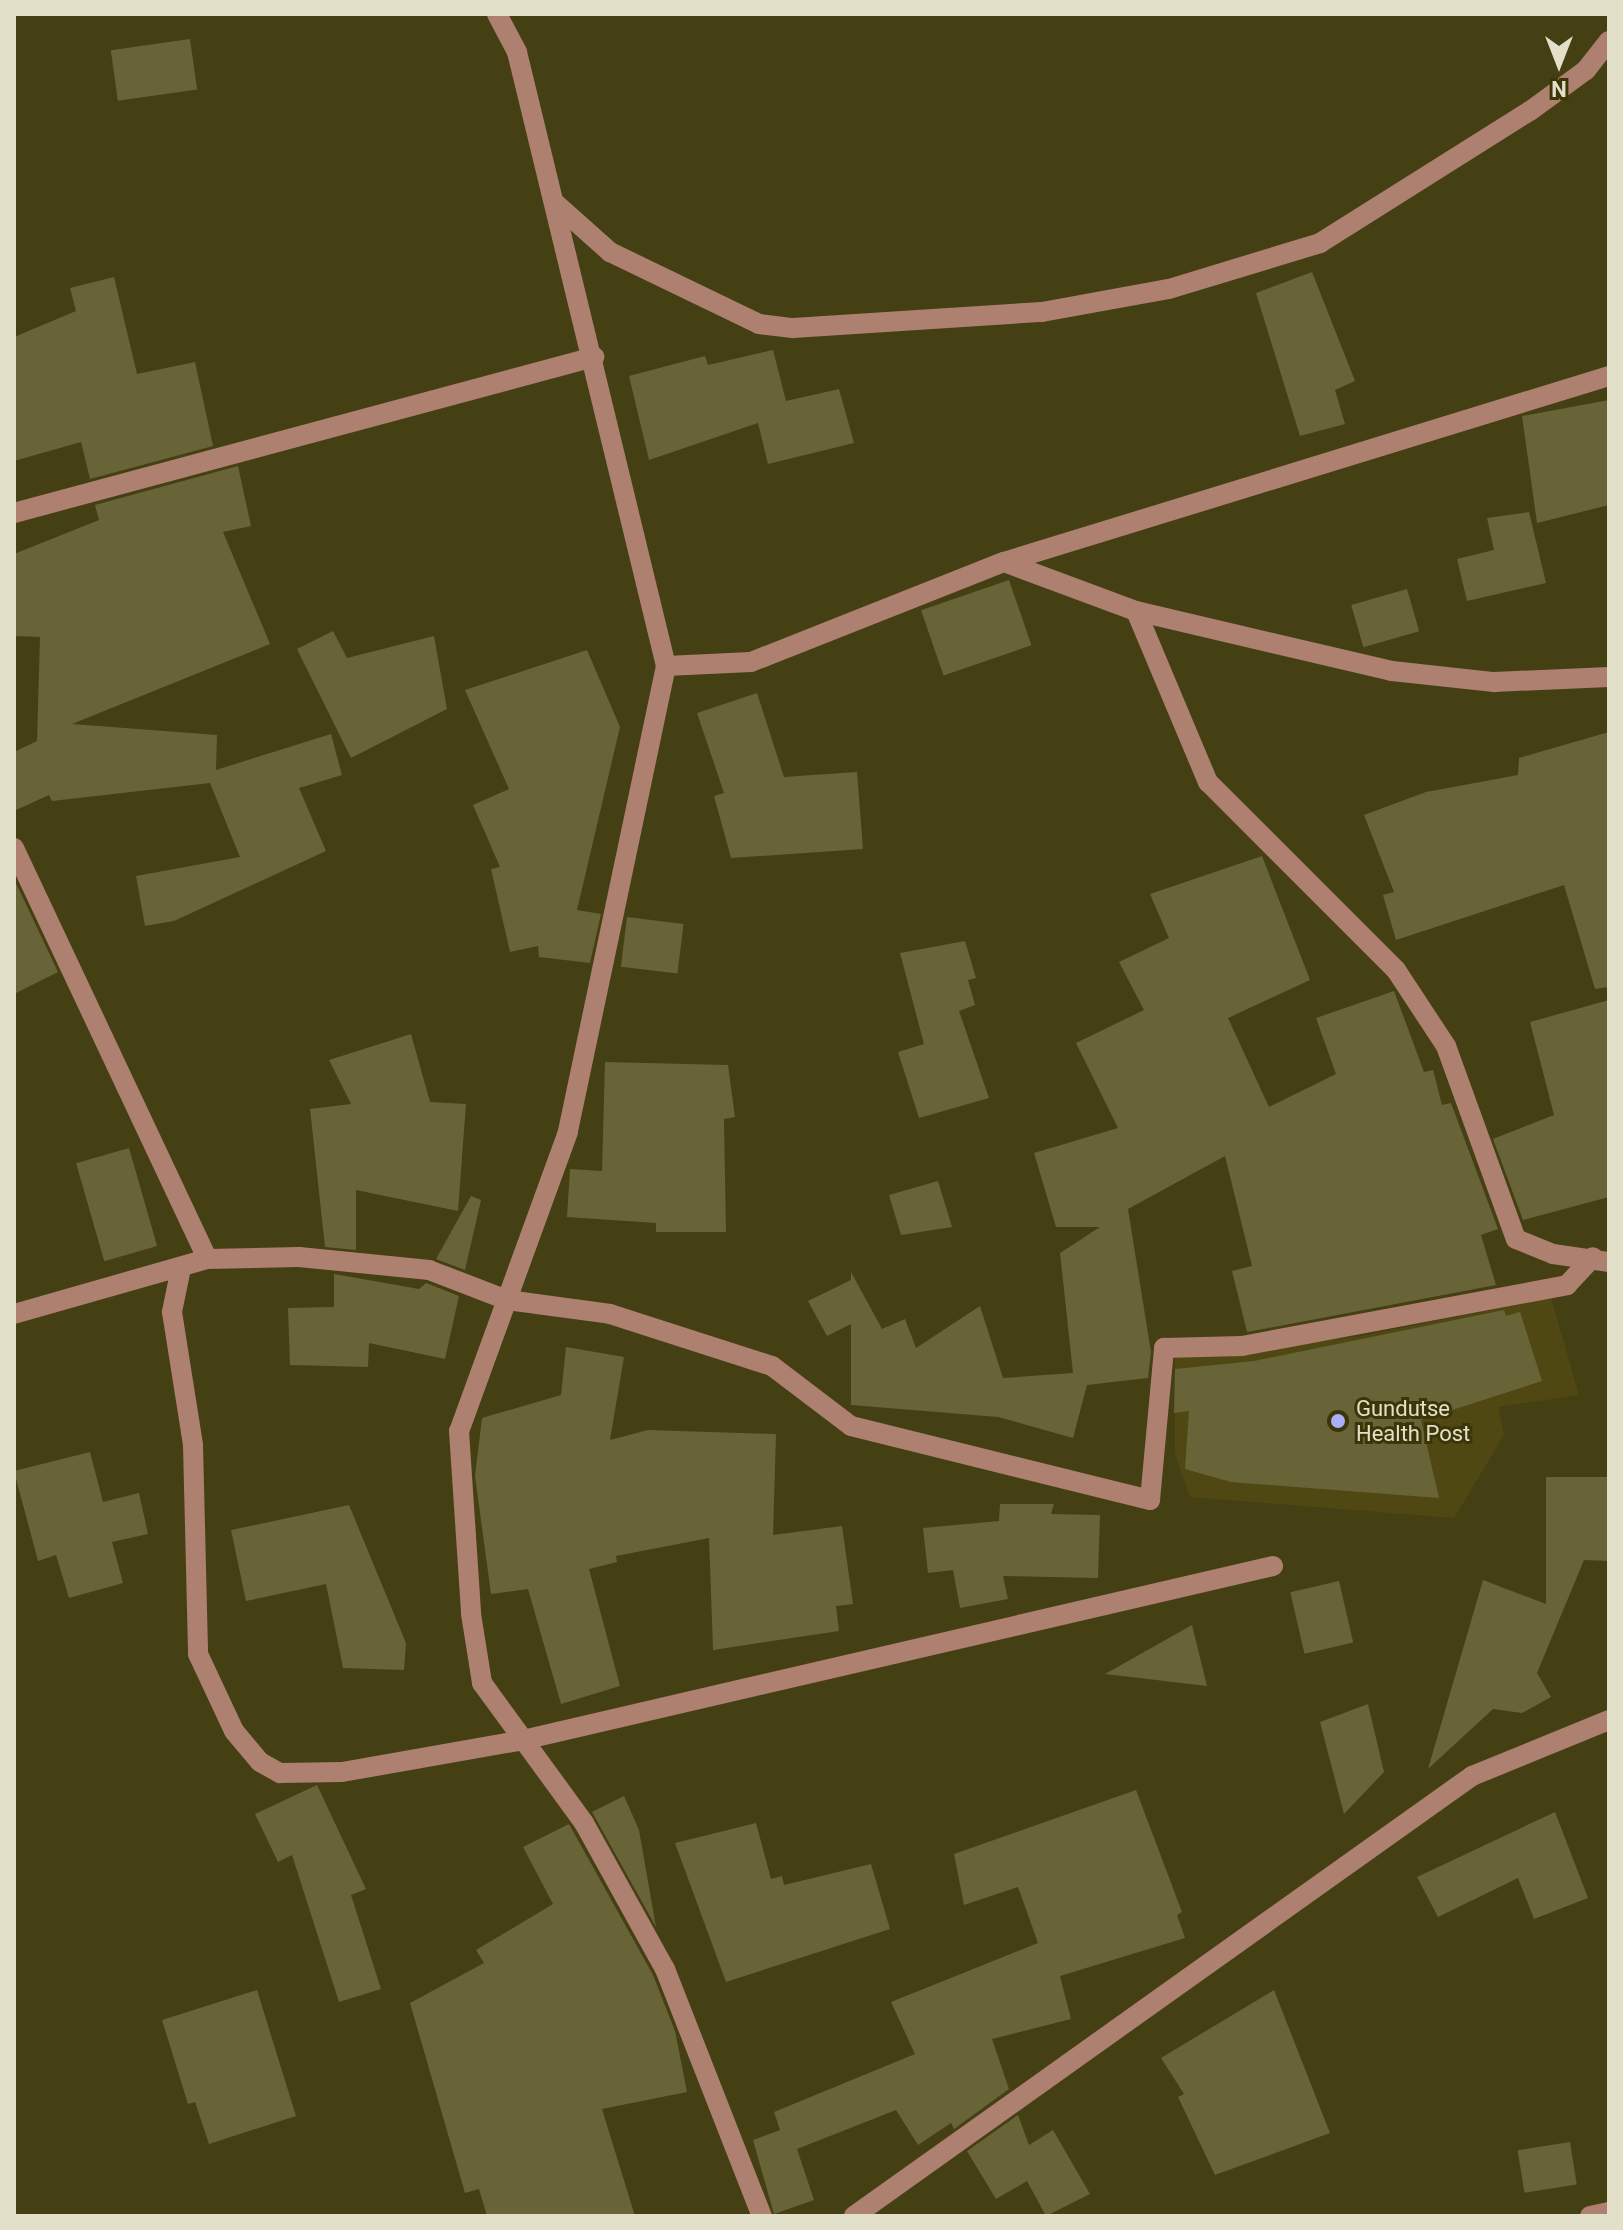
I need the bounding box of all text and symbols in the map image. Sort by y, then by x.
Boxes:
north arrow [1519,24,1599,104]
text: N [1551,76,1567,101]
place label: Gundutse Health Post [1356,1395,1470,1446]
marker: Gundutse Health Post [1327,1410,1349,1432]

